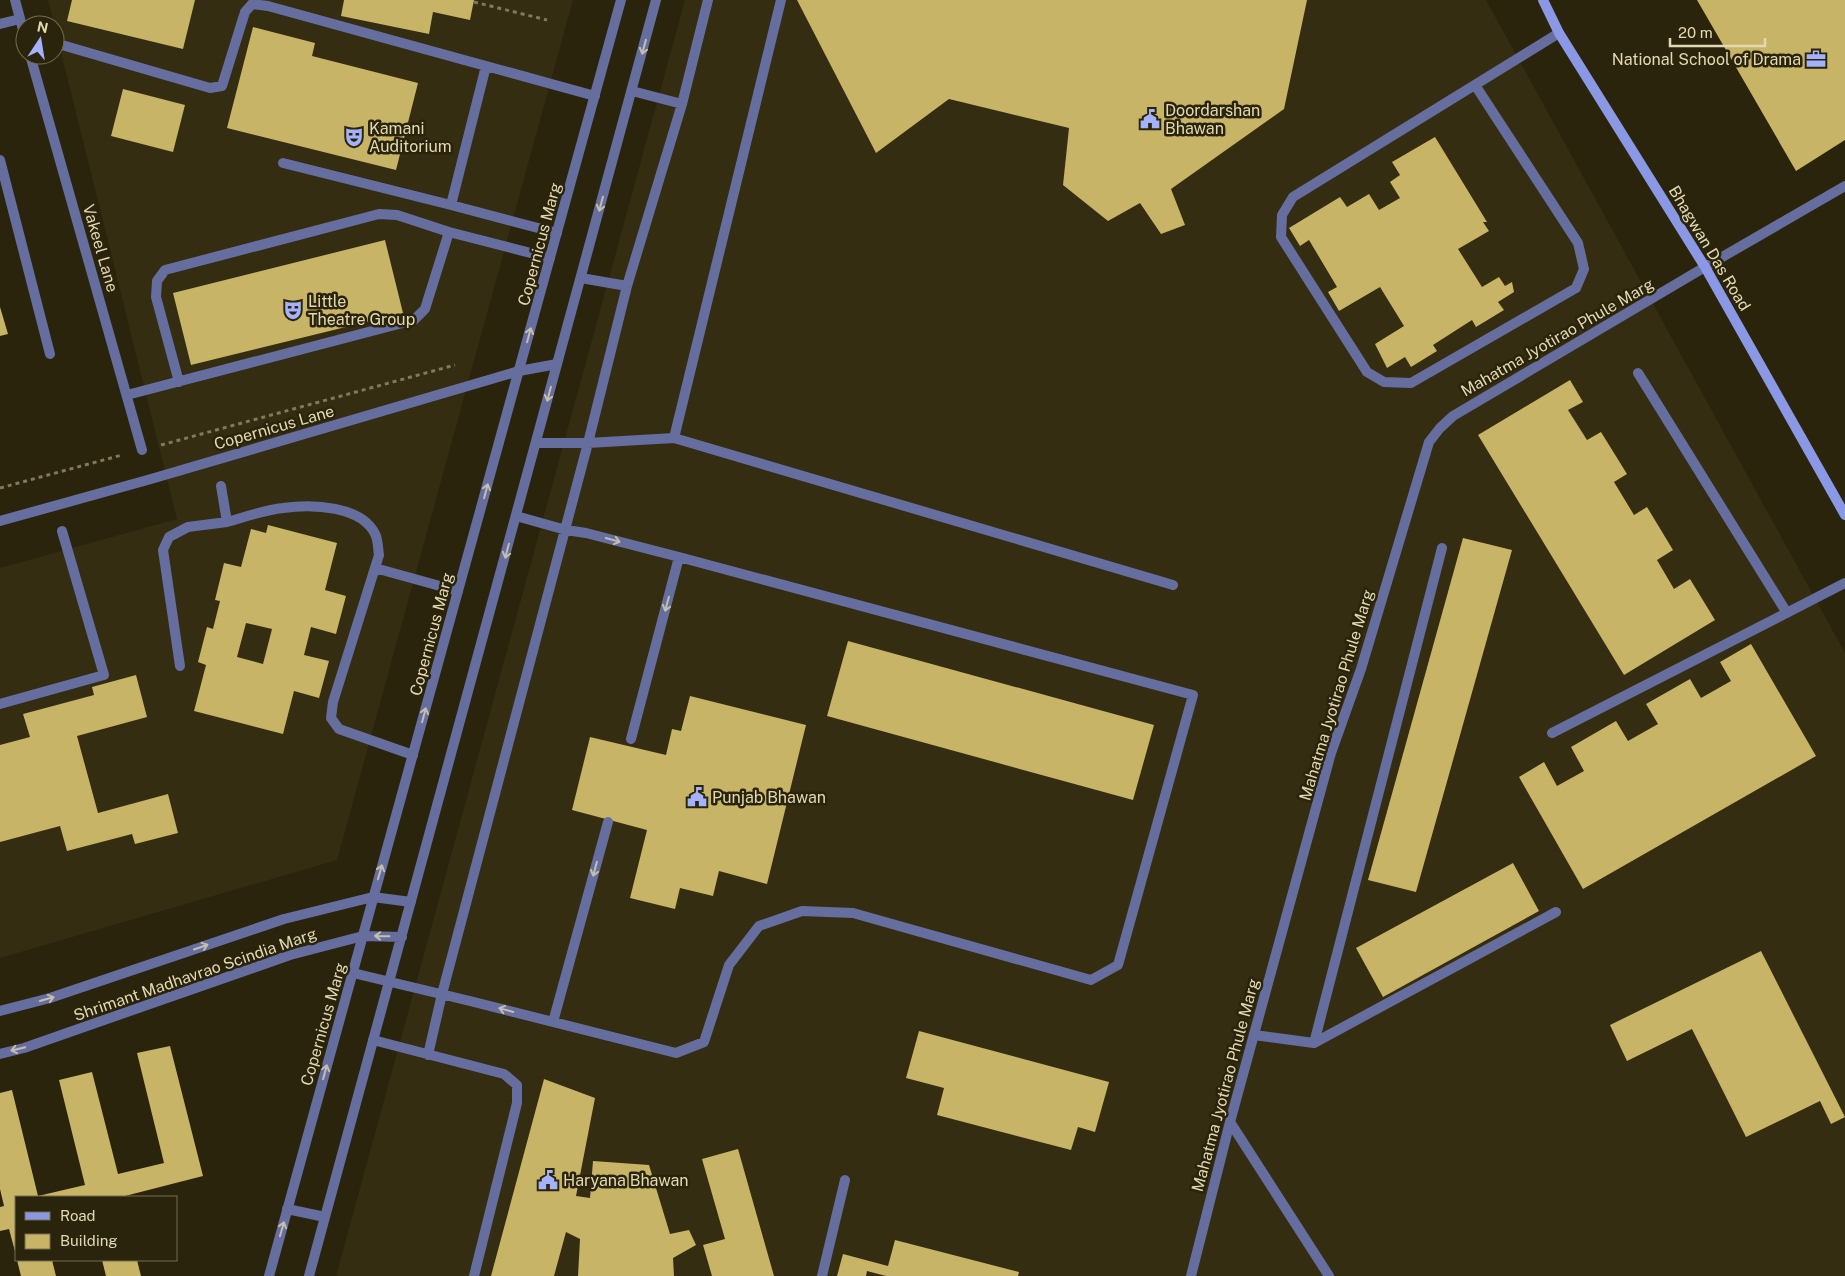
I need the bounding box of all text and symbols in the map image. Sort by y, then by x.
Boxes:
north arrow [15,15,65,65]
scale bar [1670,15,1765,47]
text: N [36,18,50,36]
text: 20 m [1678,24,1713,41]
one-way arrow [638,39,648,55]
office icon: National School of Drama [1805,48,1827,70]
place label: National School of Drama [1612,50,1801,69]
place label: Doordarshan Bhawan [1165,101,1260,138]
public building icon: Doordarshan Bhawan [1139,108,1161,130]
place label: Kamani Auditorium [369,119,452,156]
theatre icon: Kamani Auditorium [343,126,365,148]
street label: Copernicus Marg [514,180,565,308]
street label: Bhagwan Das Road [1665,182,1754,314]
one-way arrow [596,195,605,211]
street label: Vakeel Lane [79,202,122,294]
street label: Mahatma Jyotirao Phule Marg [1457,274,1657,401]
place label: Little Theatre Group [308,292,415,329]
theatre icon: Little Theatre Group [282,299,304,321]
one-way arrow [525,327,534,343]
one-way arrow [544,386,553,402]
street label: Copernicus Lane [212,401,336,454]
one-way arrow [481,484,491,500]
one-way arrow [605,536,621,545]
one-way arrow [501,543,511,559]
street label: Copernicus Marg [406,570,457,698]
street label: Mahatma Jyotirao Phule Marg [1295,587,1378,803]
one-way arrow [662,596,671,612]
one-way arrow [419,708,429,724]
public building icon: Punjab Bhawan [686,786,708,808]
place label: Punjab Bhawan [712,788,826,807]
one-way arrow [590,860,599,876]
one-way arrow [375,864,385,880]
street label: Shrimant Madhavrao Scindia Marg [71,924,319,1025]
one-way arrow [375,931,391,941]
one-way arrow [193,942,208,951]
street label: Copernicus Marg [297,961,350,1088]
street label: Mahatma Jyotirao Phule Marg [1188,977,1263,1194]
one-way arrow [39,993,55,1003]
one-way arrow [499,1005,515,1014]
one-way arrow [10,1045,26,1054]
one-way arrow [321,1065,331,1081]
public building icon: Haryana Bhawan [537,1169,559,1191]
place label: Haryana Bhawan [563,1171,689,1190]
legend [15,1196,178,1261]
text: Road [60,1207,96,1224]
one-way arrow [278,1221,287,1237]
text: Building [60,1232,118,1249]

